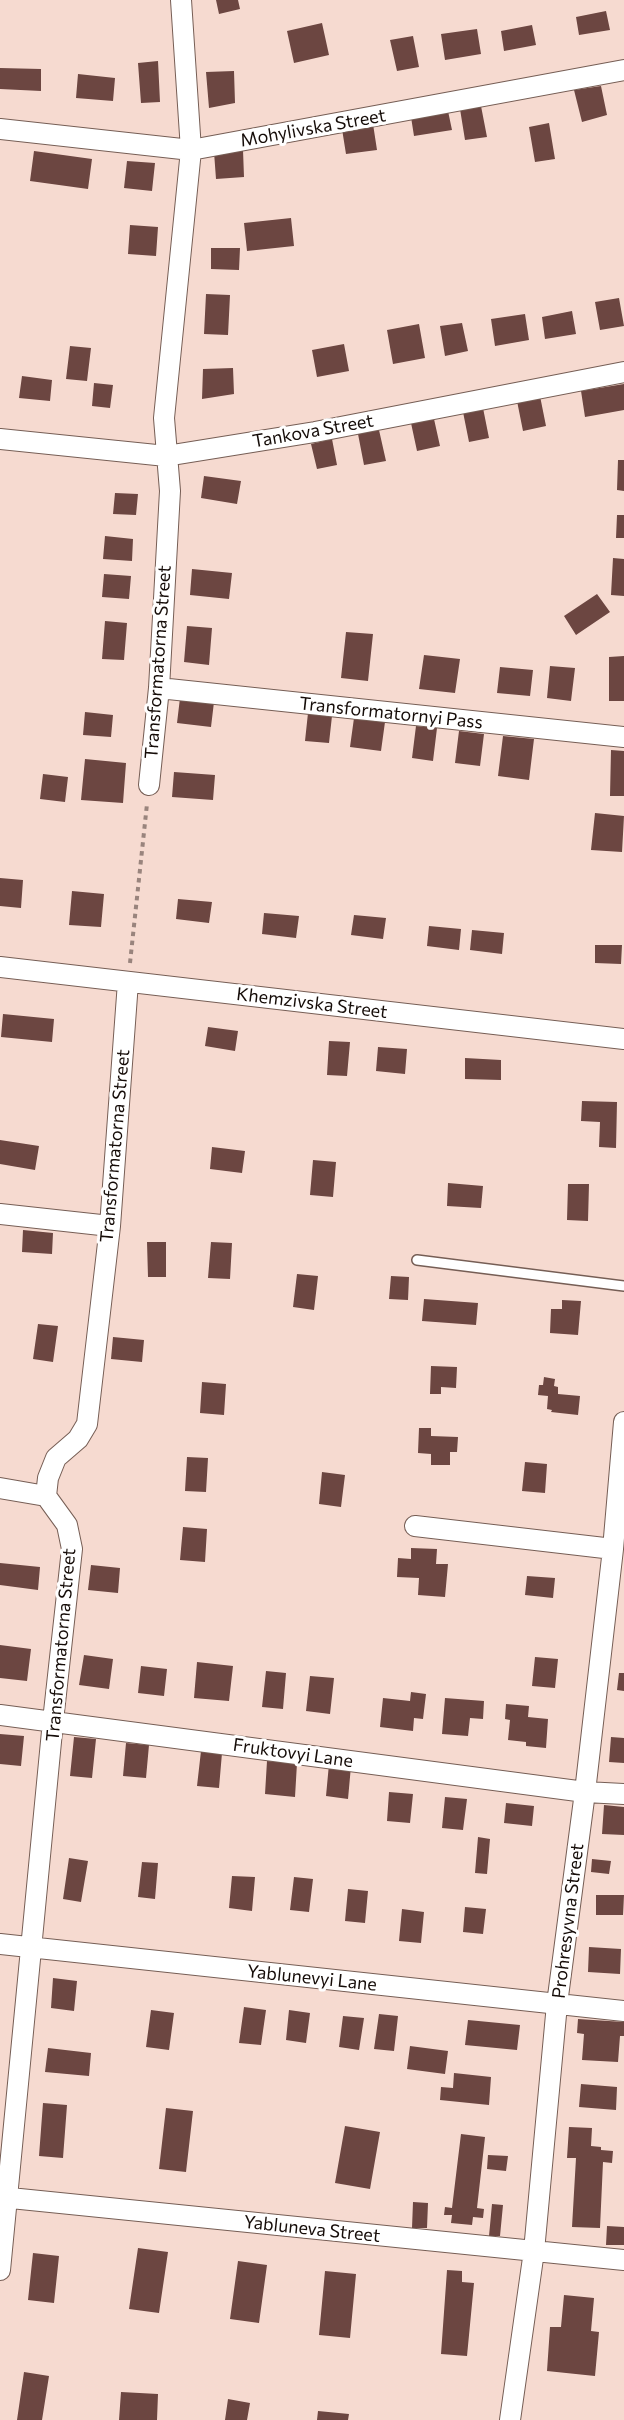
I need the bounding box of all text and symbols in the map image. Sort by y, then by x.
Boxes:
street label: Mohylivska Street [239,105,387,151]
street label: Tankova Street [251,410,375,452]
street label: Transformatorna Street [140,565,176,759]
street label: Transformatornyi Pass [298,693,484,733]
street label: Khemzivska Street [235,983,389,1023]
street label: Transformatorna Street [96,1048,134,1244]
street label: Transformatorna Street [42,1547,80,1743]
street label: Fruktovyi Lane [232,1734,354,1772]
street label: Prohresyvna Street [548,1842,588,2000]
street label: Yablunevyi Lane [246,1960,378,1996]
street label: Yabluneva Street [243,2211,381,2247]

